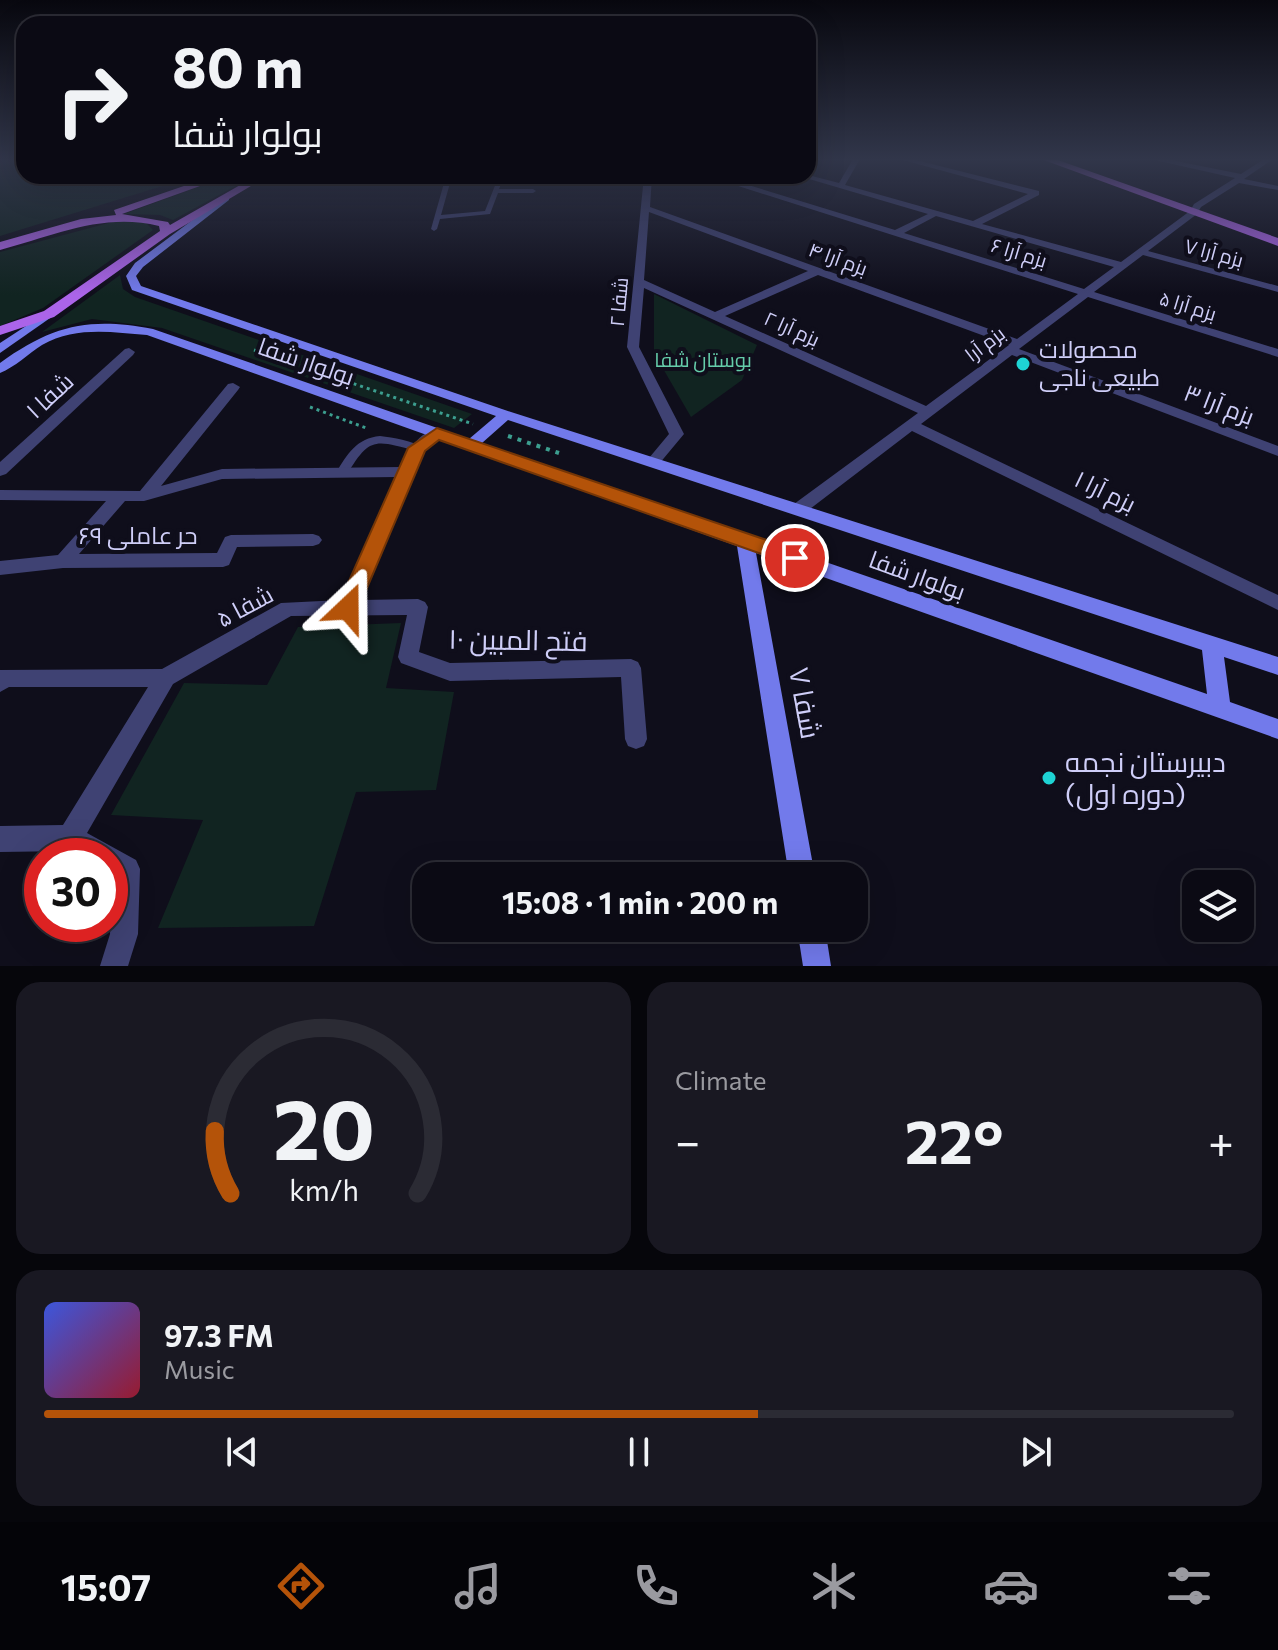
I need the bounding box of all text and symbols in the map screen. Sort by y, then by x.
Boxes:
text: 80 m [172,31,303,100]
icon: right [40,48,144,152]
text: بولوار شفا [172,110,323,154]
street label: بزم آرا ۶ [988,232,1050,275]
street label: بزم آرا ۷ [1181,233,1246,274]
street label: بزم آرا ۴ [805,236,871,283]
street label: شفا ۲ [604,276,632,328]
street label: بزم آرا ۵ [1156,285,1220,328]
street label: بزم آرا ۲ [760,305,824,354]
street label: بزم آرا [960,320,1011,368]
street label: بولوار شفا [254,331,359,391]
place label: محصولات طبیعی ناجی [1039,334,1160,392]
park label: بوستان شفا [654,347,752,373]
marker: محصولات طبیعی ناجی [1014,355,1032,373]
street label: شفا ۱ [19,366,79,424]
street label: بزم آرا ۳ [1179,377,1259,433]
street label: بزم آرا ۱ [1069,463,1141,521]
street label: حر عاملی ۶۹ [79,520,197,550]
pin [761,524,829,592]
icon: arrive [773,536,817,580]
street label: بولوار شفا [865,544,970,605]
position arrow [306,566,390,650]
street label: شفا ۵ [211,579,278,633]
street label: فتح المبین ۱۰ [448,621,588,660]
street label: شفا ۷ [783,664,829,741]
place label: دبیرستان نجمه (دوره اول) [1065,744,1226,811]
marker: دبیرستان نجمه (دوره اول) [1040,769,1058,787]
speed limit sign: 30 [24,838,128,942]
map controls [1182,870,1254,942]
button: layers [1182,870,1254,942]
text: 15:08 · 1 min · 200 m [502,883,778,920]
text: Climate [675,1064,767,1095]
text: 20 [272,1075,375,1177]
text: 22° [905,1103,1003,1176]
text: − [675,1113,700,1167]
text: + [1208,1113,1234,1167]
text: km/h [289,1172,358,1207]
text: 97.3 FM [164,1316,274,1353]
text: Music [164,1353,235,1384]
icon: previous [220,1430,264,1474]
icon: pause [617,1430,661,1474]
icon: next [1014,1430,1058,1474]
icon: directions [273,1558,329,1614]
icon: music [450,1558,506,1614]
icon: phone [628,1558,684,1614]
icon: climate [806,1558,862,1614]
icon: car [983,1558,1039,1614]
icon: filters [1161,1558,1217,1614]
text: 15:07 [61,1564,151,1608]

